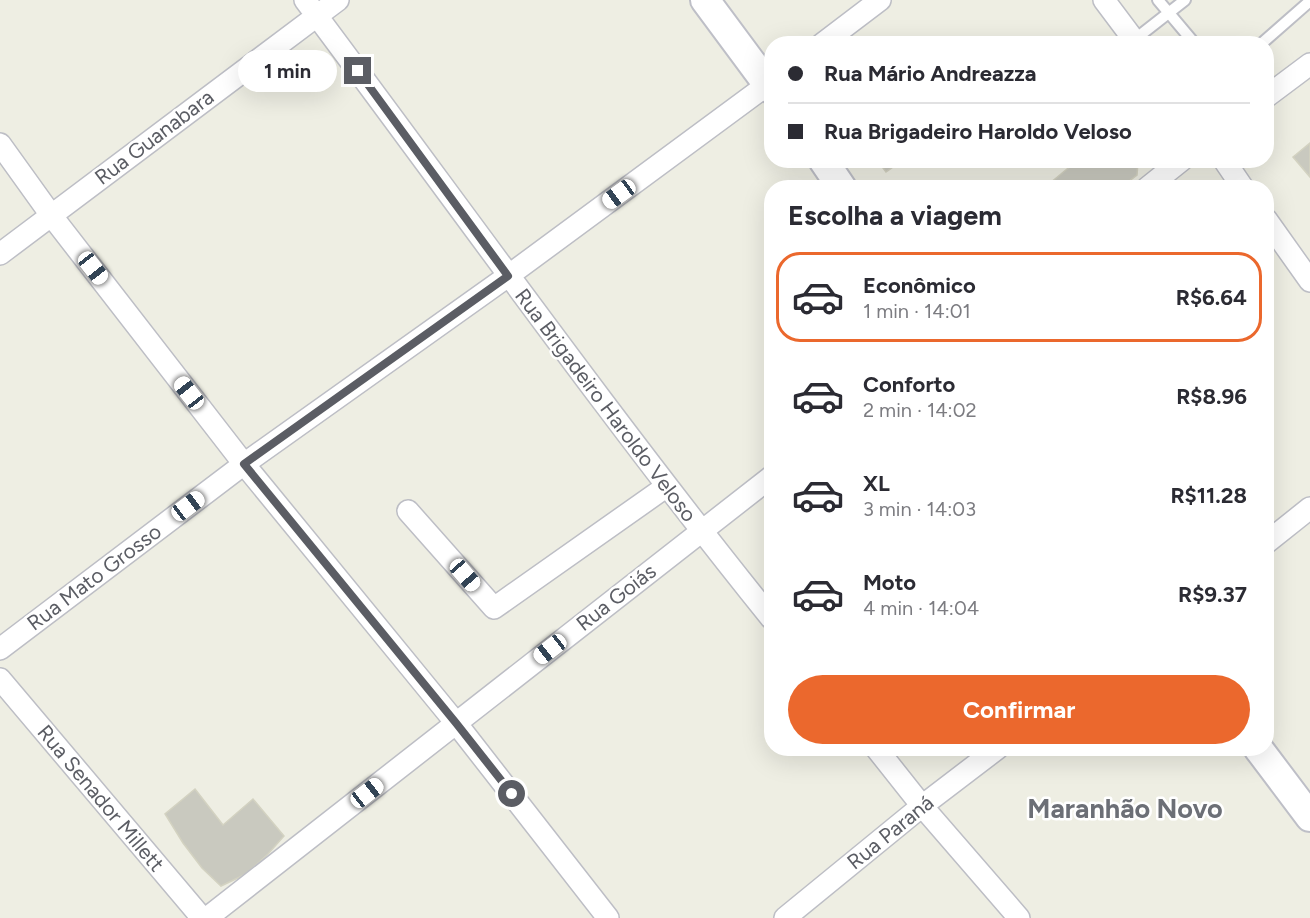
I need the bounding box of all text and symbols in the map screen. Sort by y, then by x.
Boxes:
callout: 1 min [238,50,337,92]
route end [344,57,371,84]
text: 1 min [264,59,311,83]
text: Rua Mário Andreazza [824,60,1037,87]
street label: Rua Guanabara [90,84,218,190]
text: Rua Brigadeiro Haroldo Veloso [824,118,1132,145]
car [599,176,639,212]
text: Escolha a viagem [788,199,1002,232]
car [75,248,111,288]
icon: car [791,270,845,324]
text: Econômico [863,272,976,299]
street label: Rua Brigadeiro Haroldo Veloso [510,283,702,527]
text: R$6.64 [1176,284,1247,311]
text: 1 min · 14:01 [863,299,971,323]
icon: car [791,369,845,423]
text: Conforto [863,371,955,398]
car [171,373,207,413]
text: R$8.96 [1176,383,1247,410]
text: 2 min · 14:02 [863,398,977,422]
icon: car [791,468,845,522]
text: XL [863,470,890,497]
text: R$11.28 [1170,482,1247,509]
car [168,488,208,524]
text: 3 min · 14:03 [863,497,976,521]
street label: Rua Mato Grosso [22,518,166,636]
car [446,556,484,594]
street label: Rua Goiás [571,558,661,636]
icon: car [791,567,845,621]
text: Moto [863,569,916,596]
text: R$9.37 [1178,581,1247,608]
text: 4 min · 14:04 [863,596,979,620]
car [530,631,570,667]
button: Confirmar [788,675,1250,744]
street label: Rua Senador Millett [32,720,170,876]
car [347,775,387,811]
route start [498,780,525,807]
street label: Rua Paraná [842,790,938,874]
district label: Maranhão Novo [1027,792,1223,825]

